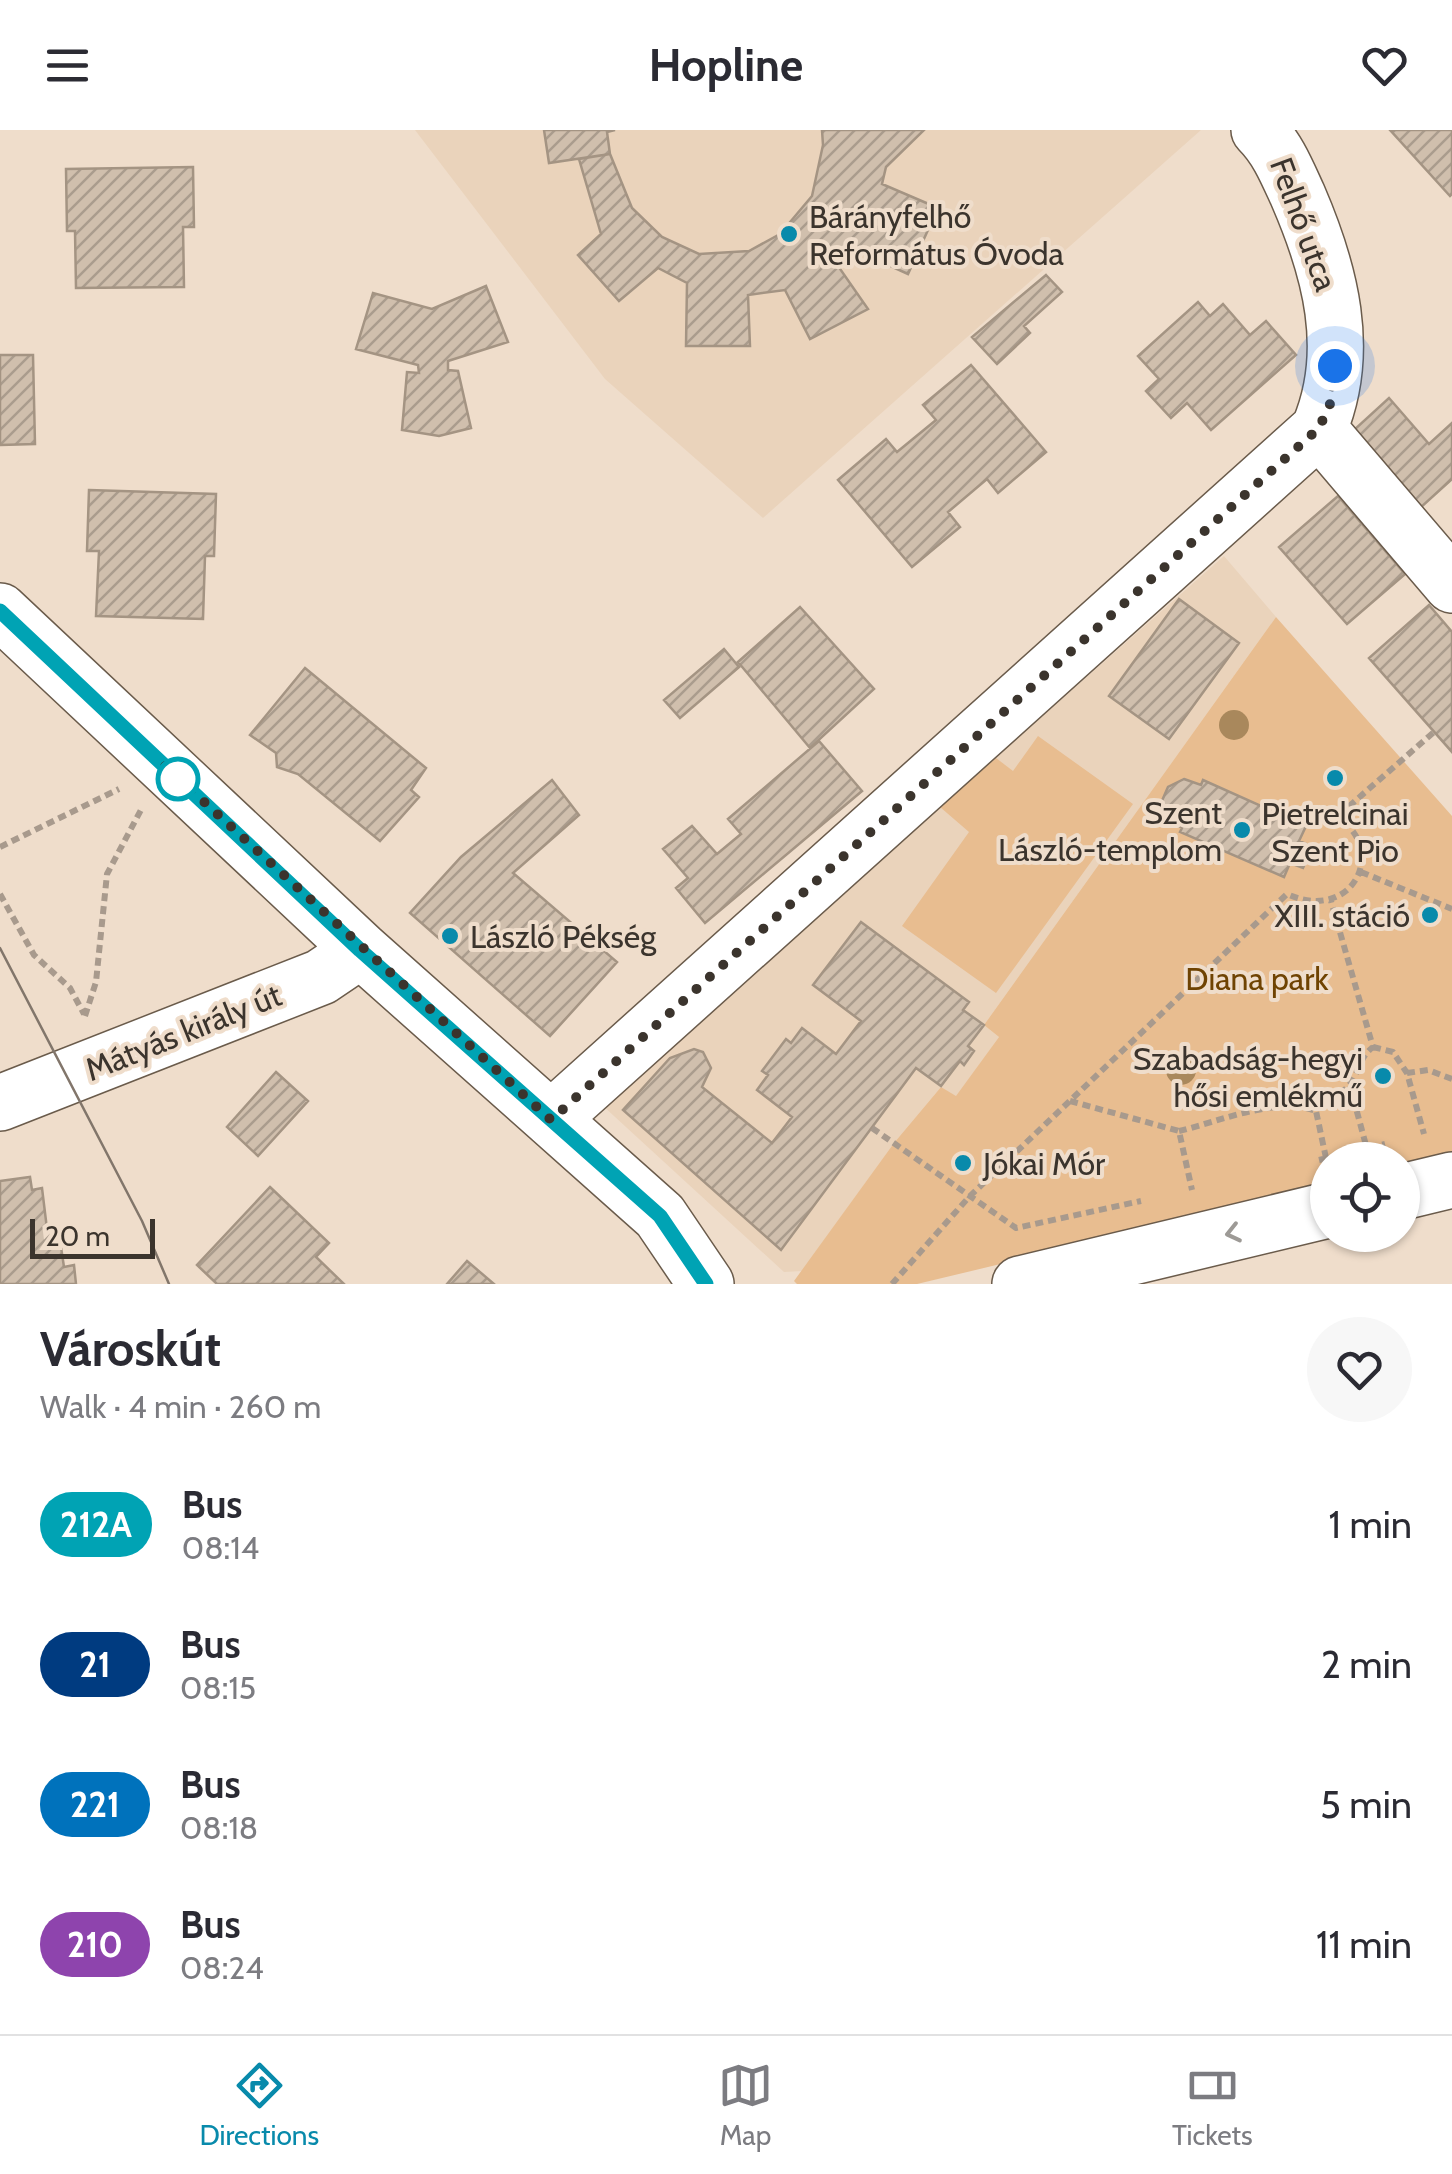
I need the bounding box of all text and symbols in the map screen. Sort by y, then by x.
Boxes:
icon: menu [40,38,95,93]
text: Hopline [649,38,803,92]
icon: heart [1357,38,1412,93]
street label: Felhő utca [1262,152,1346,296]
place label: Bárányfelhő Református Óvoda [809,197,1065,273]
marker: Bárányfelhő Református Óvoda [778,223,800,245]
your location [1310,341,1360,391]
unlabelled marker [157,758,199,800]
marker: Pietrelcinai Szent Pio [1324,767,1346,789]
place label: Szent László-templom [998,793,1222,869]
place label: Pietrelcinai Szent Pio [1262,794,1408,870]
marker: Szent László-templom [1231,819,1253,841]
place label: XIII. stáció [1274,896,1410,935]
marker: XIII. stáció [1419,904,1441,926]
place label: László Pékség [470,917,657,956]
marker: László Pékség [439,925,461,947]
park label: Diana park [1185,959,1329,998]
street label: Mátyás király út [79,975,287,1089]
place label: Szabadság-hegyi hősi emlékmű [1133,1039,1363,1115]
marker: Szabadság-hegyi hősi emlékmű [1372,1065,1394,1087]
map controls [1310,1142,1420,1252]
button: locate [1310,1142,1420,1252]
place label: Jókai Mór [982,1144,1106,1183]
marker: Jókai Mór [952,1152,974,1174]
scale bar [30,1214,155,1258]
text: 20 m [45,1219,110,1253]
one-way arrow [1225,1221,1242,1242]
button: heart [1307,1317,1412,1422]
text: Városkút [40,1320,221,1378]
text: Walk · 4 min · 260 m [40,1387,321,1426]
text: Bus [182,1481,242,1528]
text: 1 min [1328,1501,1412,1548]
text: 212A [60,1503,132,1546]
text: 08:14 [182,1528,259,1567]
text: Bus [180,1621,241,1668]
text: 2 min [1321,1641,1412,1688]
text: 21 [79,1643,111,1686]
text: 08:15 [180,1668,256,1707]
text: Bus [180,1761,241,1808]
text: 5 min [1320,1781,1412,1828]
text: 221 [70,1783,120,1826]
text: 08:18 [180,1808,258,1847]
text: Bus [180,1901,241,1948]
text: 11 min [1316,1921,1412,1968]
text: 210 [67,1923,123,1966]
text: 08:24 [180,1948,264,1987]
tab: Directions [199,2058,319,2152]
tab: Map [718,2058,773,2152]
tab: Tickets [1172,2058,1253,2152]

